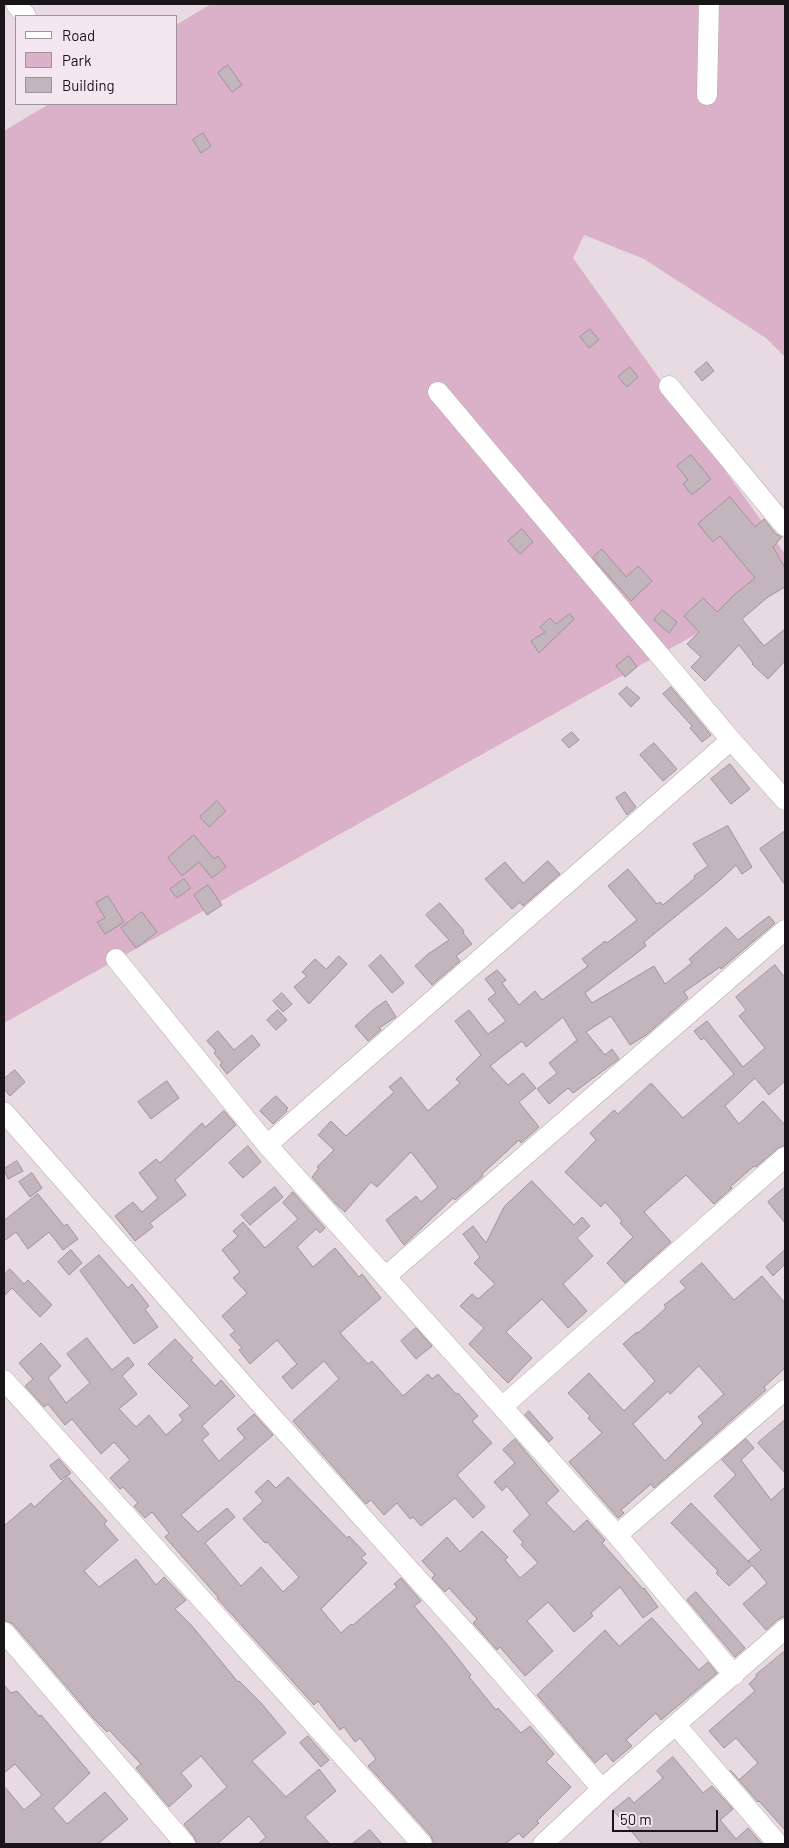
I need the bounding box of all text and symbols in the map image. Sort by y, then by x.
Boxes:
legend [15,15,178,105]
text: Road [62,26,95,44]
text: Park [62,51,91,69]
text: Building [62,76,115,94]
scale bar [614,1800,720,1832]
text: 50 m [620,1810,652,1828]

